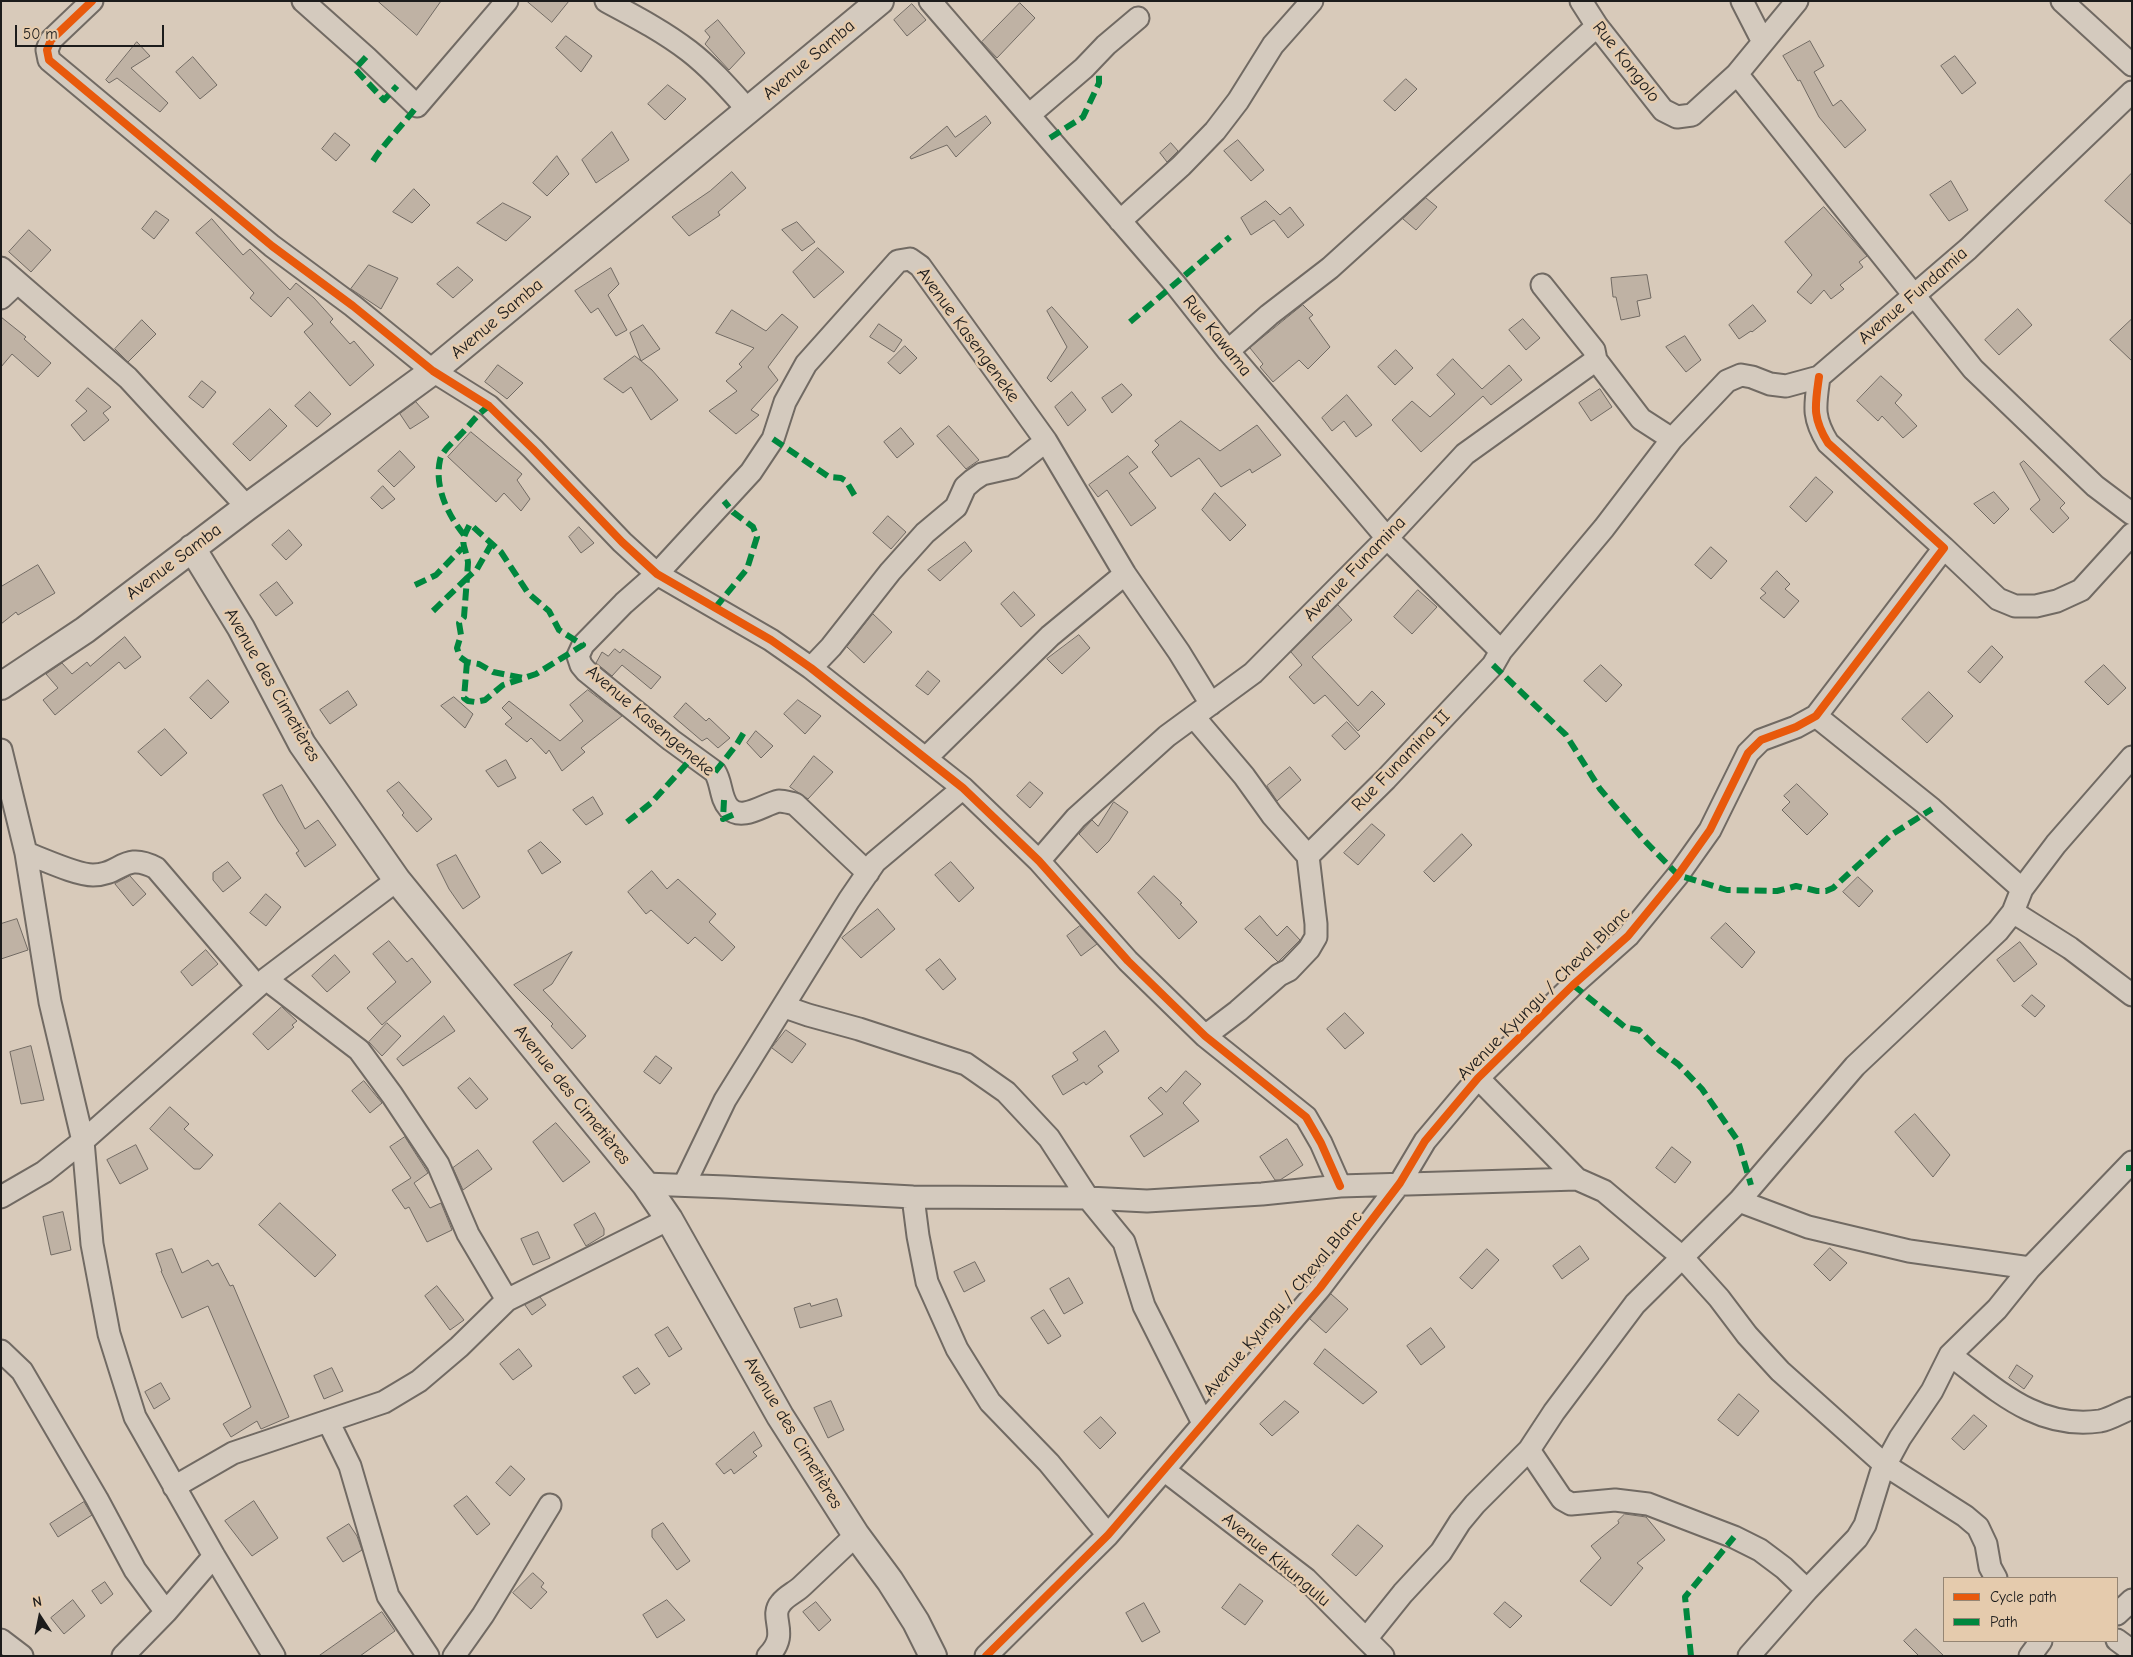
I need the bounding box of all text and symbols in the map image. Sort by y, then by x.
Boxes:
scale bar [18,15,166,47]
street label: Avenue Samba [758,15,860,105]
street label: Rue Kongolo [1588,17,1664,107]
text: 50 m [23,25,58,43]
street label: Avenue Fundamia [1854,243,1972,349]
street label: Avenue Kasengeneke [912,263,1024,407]
street label: Avenue Samba [446,274,548,364]
street label: Rue Kawama [1178,291,1256,381]
street label: Avenue Funamina [1299,512,1411,626]
street label: Avenue Samba [122,519,226,605]
street label: Avenue des Cimetières [219,604,325,766]
street label: Avenue Kasengeneke [581,661,719,781]
street label: Rue Funamina II [1347,706,1455,816]
street label: Avenue Kyungu / Cheval Blanc [1453,903,1635,1085]
street label: Avenue des Cimetières [509,1021,635,1169]
street label: Avenue Kyungu / Cheval Blanc [1199,1207,1367,1401]
street label: Avenue des Cimetières [739,1353,847,1513]
street label: Avenue Kikungulu [1217,1508,1335,1612]
legend [1943,1577,2118,1642]
text: Cycle path [1990,1588,2057,1606]
north arrow [15,1592,65,1642]
text: N [31,1593,43,1611]
text: Path [1990,1613,2018,1631]

